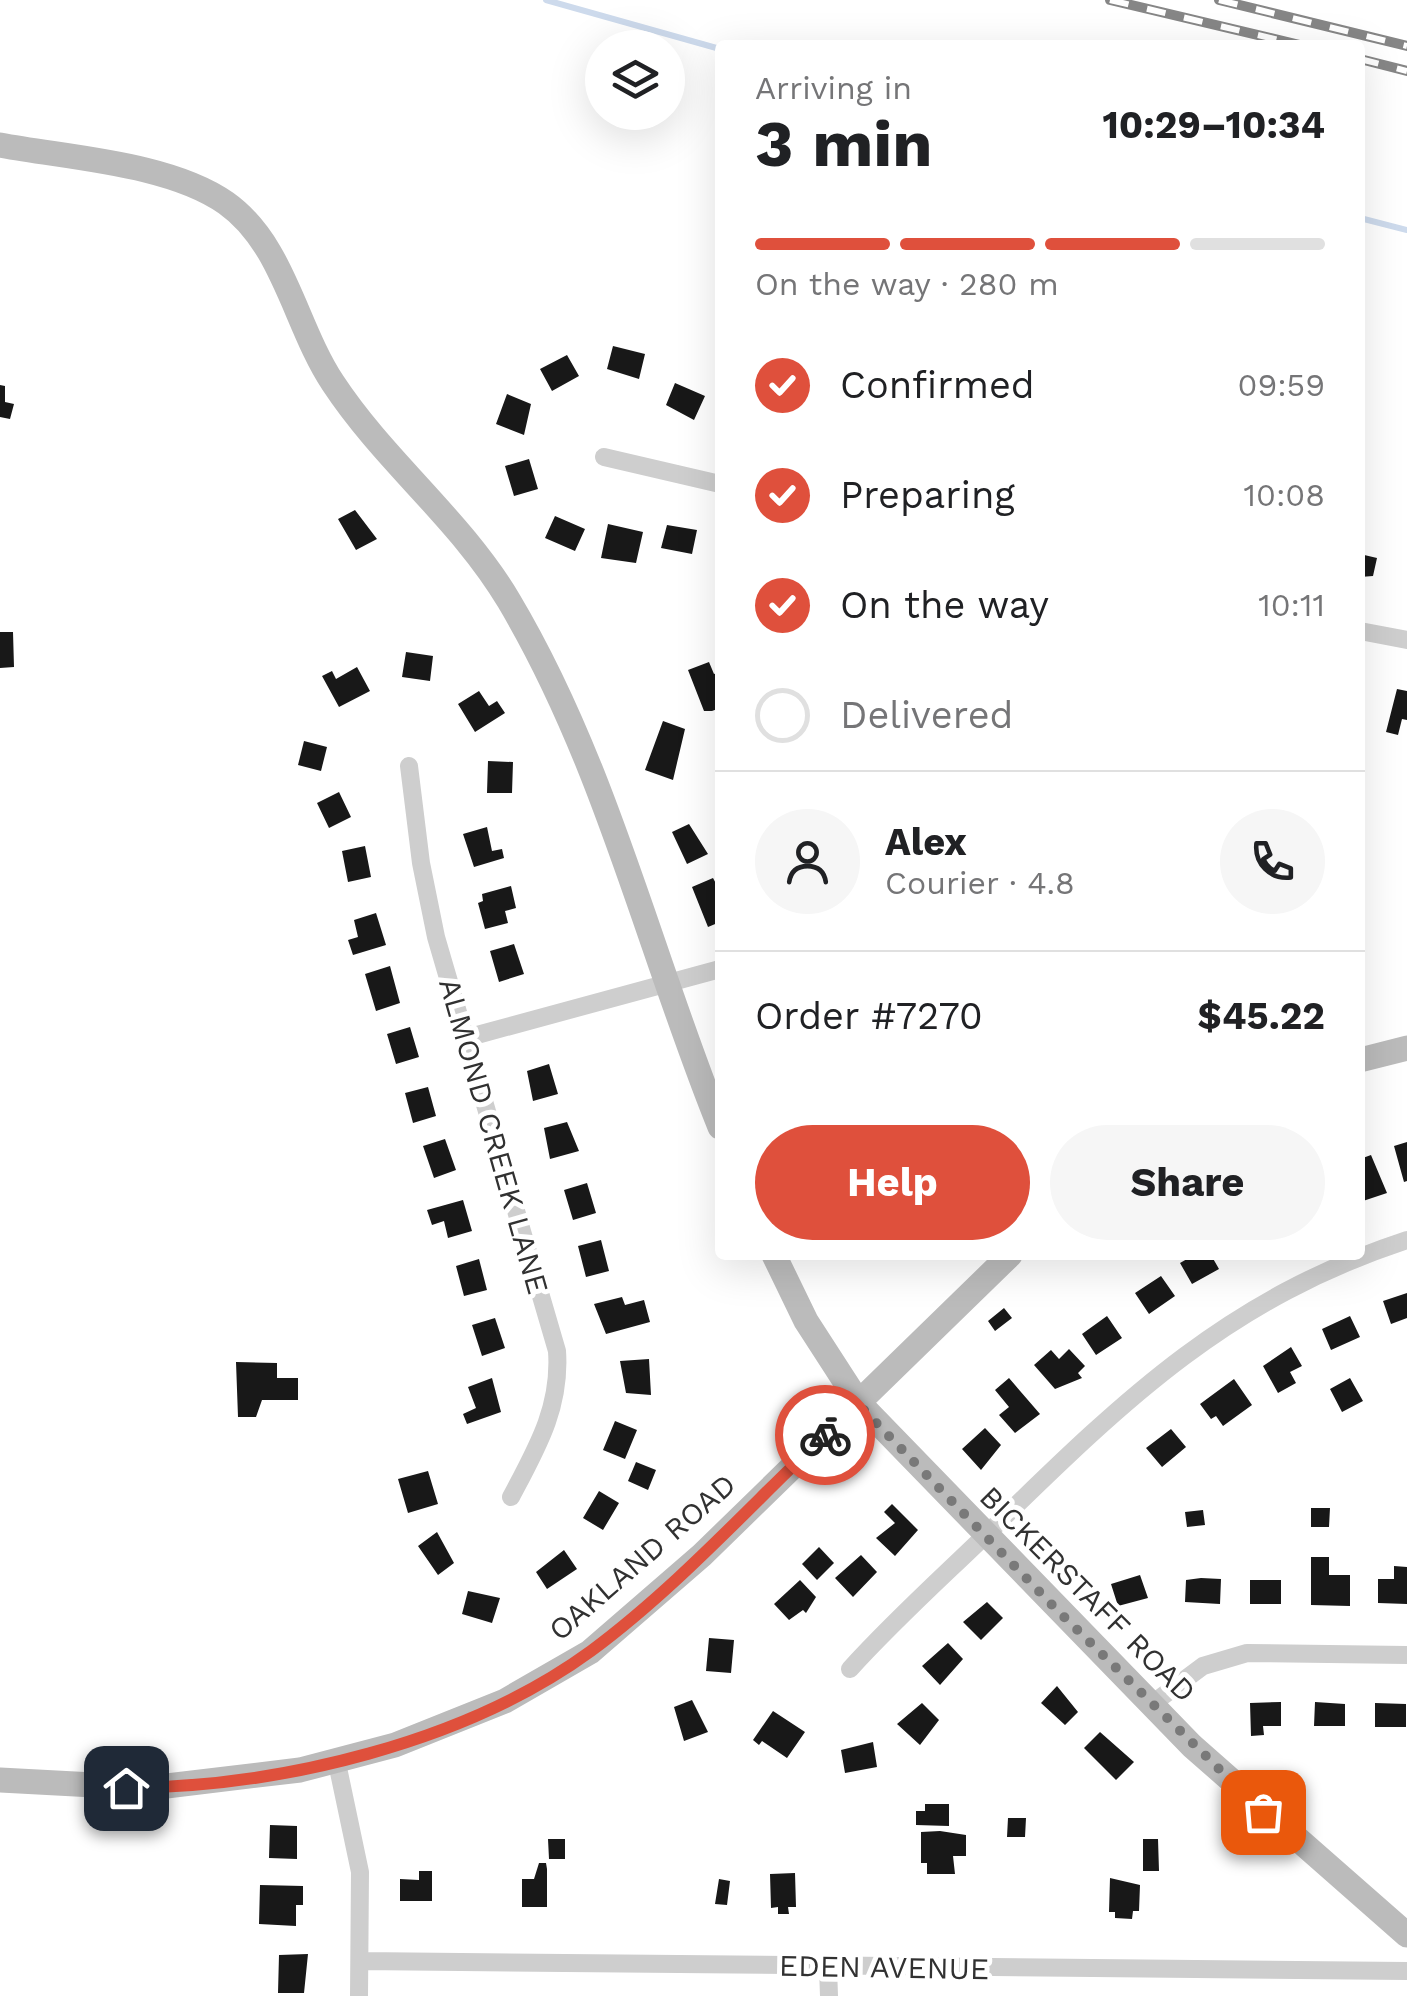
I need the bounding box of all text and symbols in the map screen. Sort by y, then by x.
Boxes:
map controls [585,30,685,130]
button: layers [585,30,685,130]
text: Arriving in [755,69,912,107]
text: 10:29–10:34 [1102,103,1325,147]
text: 3 min [755,106,933,182]
text: On the way · 280 m [755,265,1059,303]
icon: check [755,358,810,413]
text: Confirmed [840,363,1035,407]
text: 09:59 [1238,366,1325,404]
icon: check [755,468,810,523]
text: Preparing [840,473,1015,517]
text: 10:08 [1244,476,1325,514]
icon: check [755,578,810,633]
text: On the way [840,583,1049,627]
text: 10:11 [1258,586,1325,624]
text: Delivered [840,693,1013,737]
button: person [755,809,860,914]
button: phone [1220,809,1325,914]
text: Alex [885,820,967,864]
text: Courier · 4.8 [885,864,1075,902]
street label: ALMOND CREEK LANE [432,974,556,1298]
text: Order #7270 [755,994,983,1038]
text: $45.22 [1198,994,1325,1038]
button: Help [755,1125,1030,1240]
button: Share [1050,1125,1325,1240]
courier [775,1385,875,1485]
icon: bike [798,1408,853,1463]
street label: OAKLAND ROAD [542,1466,742,1648]
street label: BICKERSTAFF ROAD [973,1479,1203,1709]
pin [84,1746,169,1831]
icon: home [99,1761,154,1816]
pin [1221,1770,1306,1855]
icon: bag [1236,1785,1291,1840]
street label: EDEN AVENUE [779,1948,989,1986]

